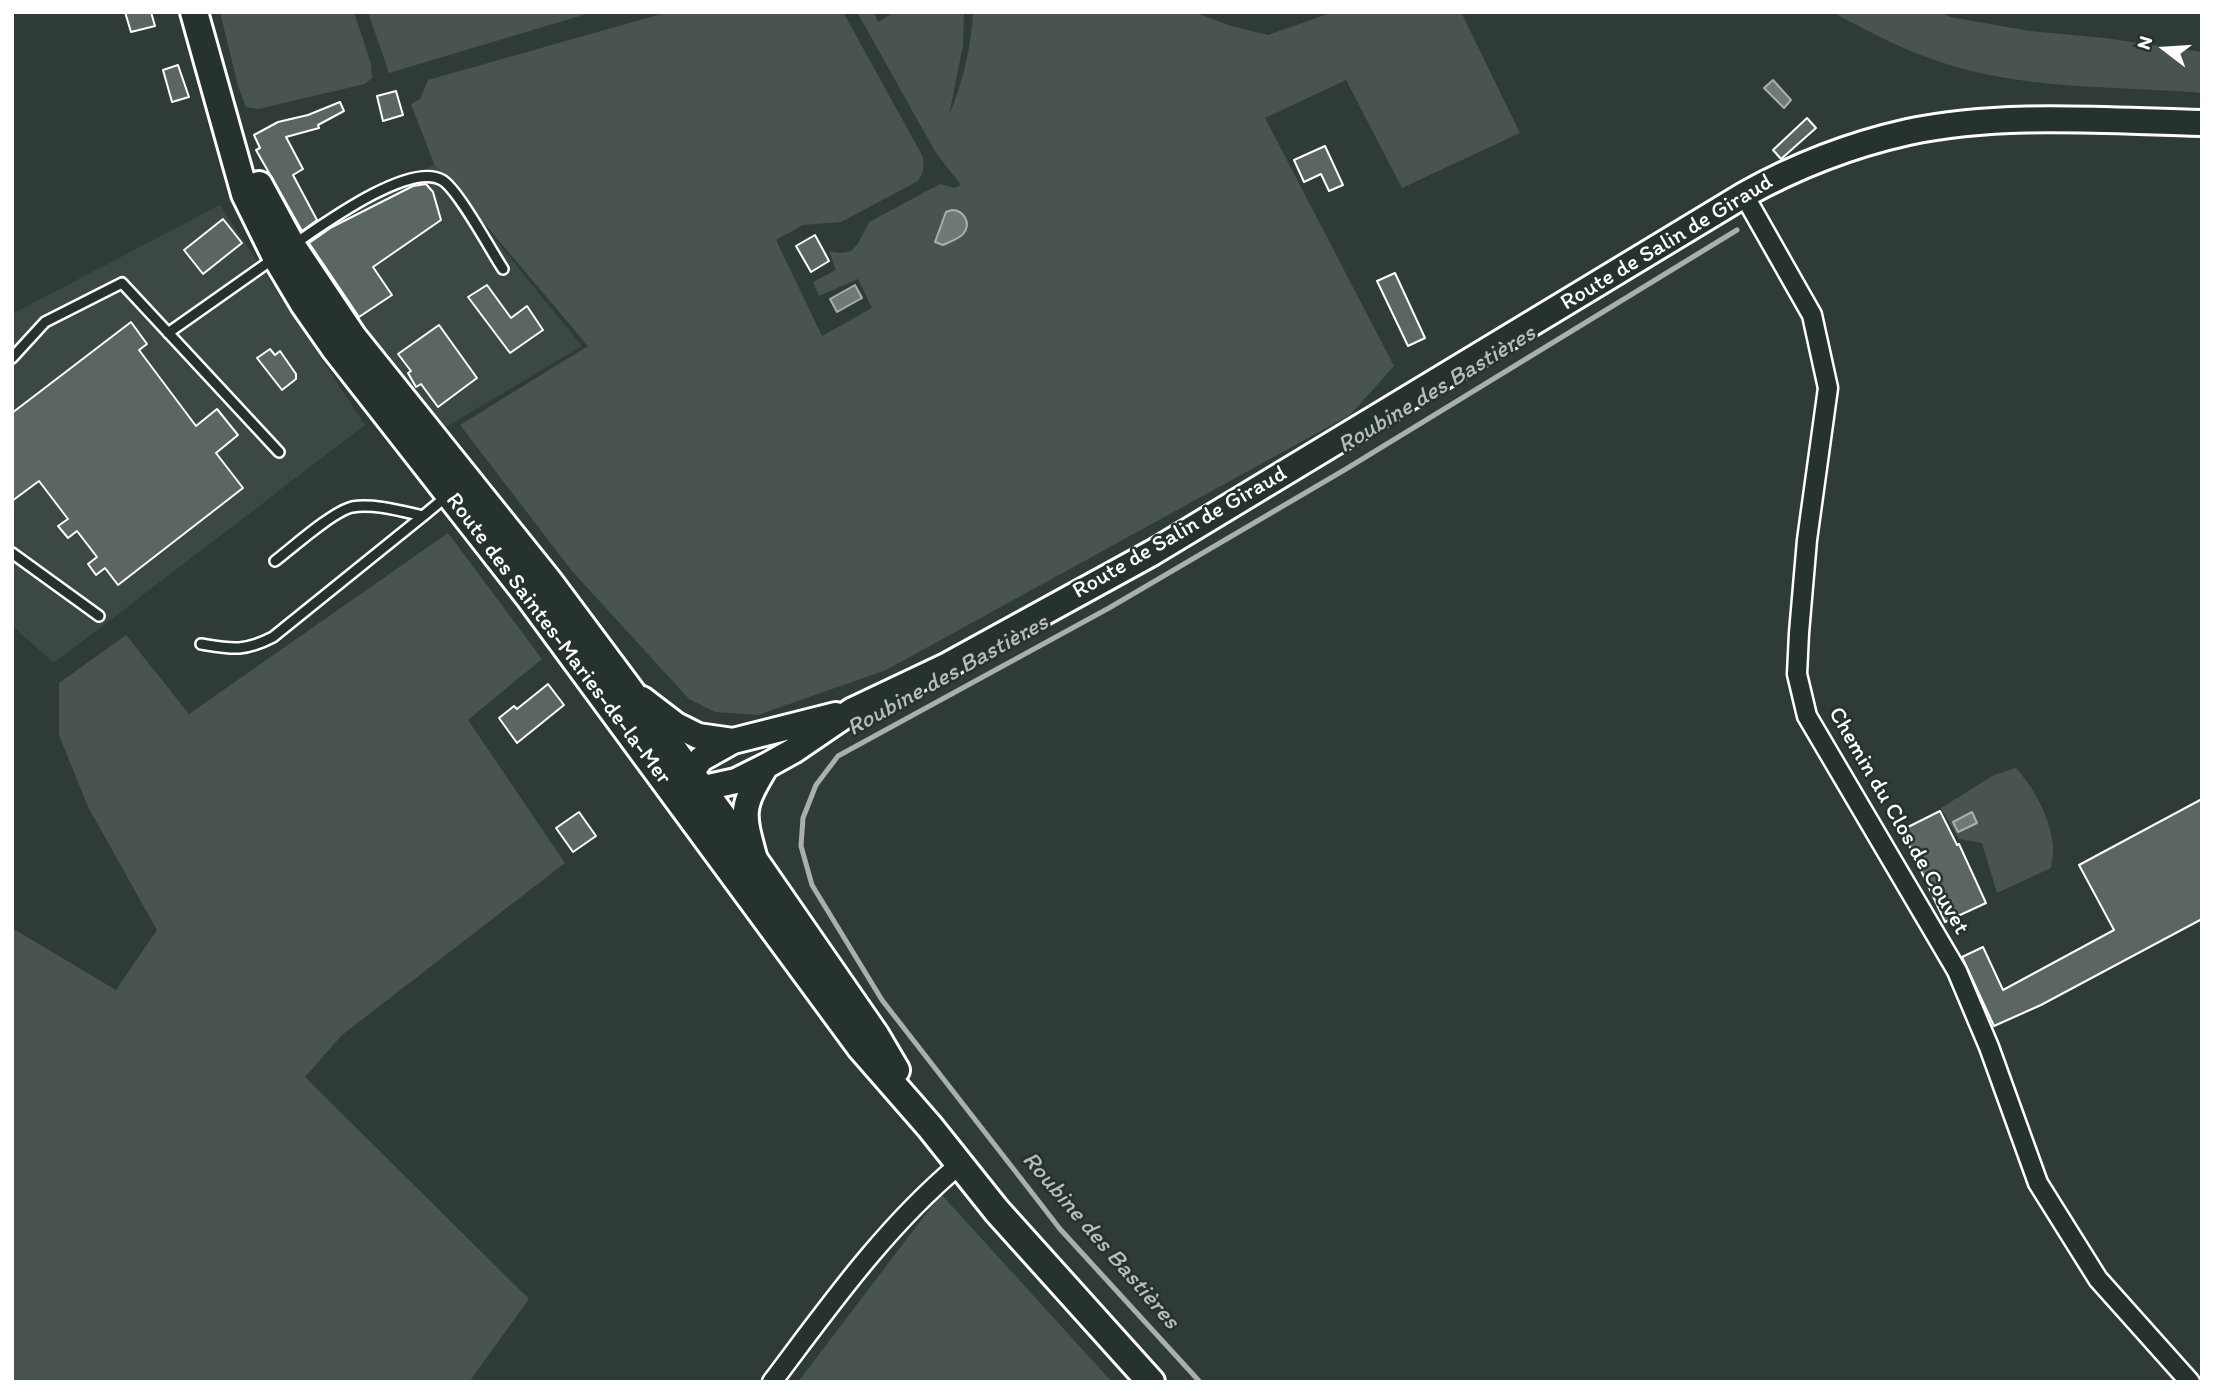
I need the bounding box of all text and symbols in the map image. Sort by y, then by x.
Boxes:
north arrow [2130,14,2200,84]
text: N [2132,33,2157,52]
street label: Route de Salin de Giraud [1556,169,1778,317]
water label: Roubine des Bastières [1333,320,1541,460]
street label: Route de Salin de Giraud [1068,460,1292,606]
street label: Route des Saintes-Maries-de-la-Mer [439,488,677,790]
water label: Roubine des Bastières [842,609,1054,743]
street label: Chemin du Clos de Couvet [1822,702,1974,940]
water label: Roubine des Bastières [1015,1146,1185,1336]

